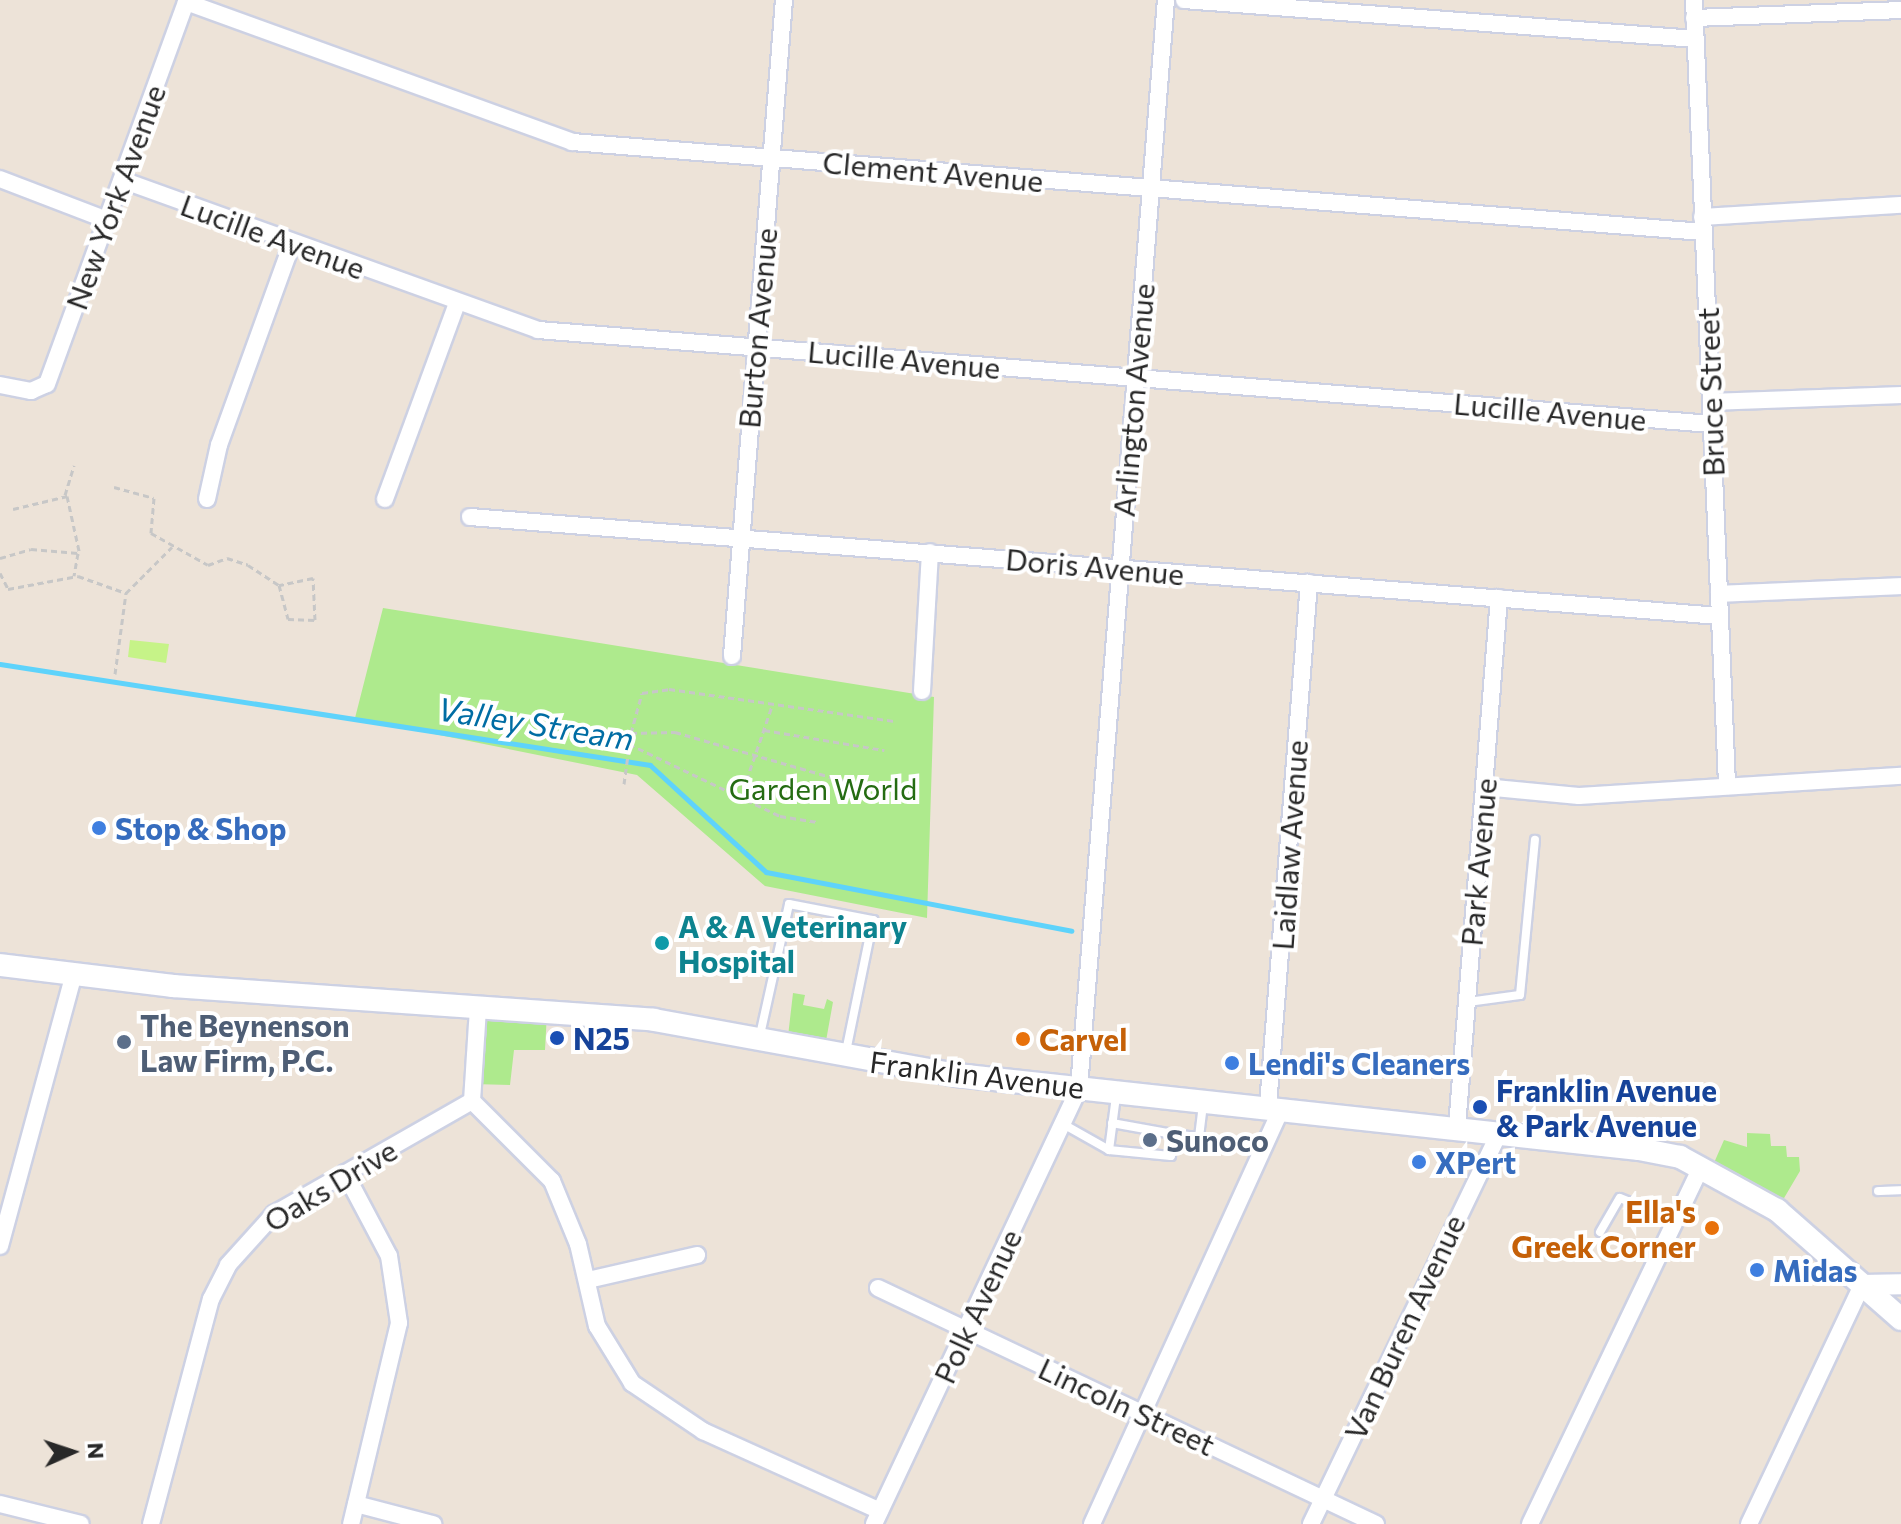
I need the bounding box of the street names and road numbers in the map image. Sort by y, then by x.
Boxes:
street label: New York Avenue [58,80,172,314]
street label: Clement Avenue [821,143,1045,199]
street label: Lucille Avenue [176,186,370,286]
street label: Burton Avenue [730,226,784,430]
street label: Arlington Avenue [1105,282,1161,518]
street label: Bruce Street [1689,307,1731,477]
street label: Lucille Avenue [806,333,1002,385]
street label: Lucille Avenue [1452,385,1648,437]
street label: Doris Avenue [1004,540,1186,592]
street label: Laidlaw Avenue [1264,739,1314,951]
street label: Park Avenue [1453,776,1503,948]
street label: Franklin Avenue [868,1043,1086,1105]
street label: Oaks Drive [257,1131,403,1239]
street label: Van Buren Avenue [1336,1209,1472,1445]
street label: Polk Avenue [926,1223,1028,1389]
street label: Lincoln Street [1033,1349,1221,1463]

